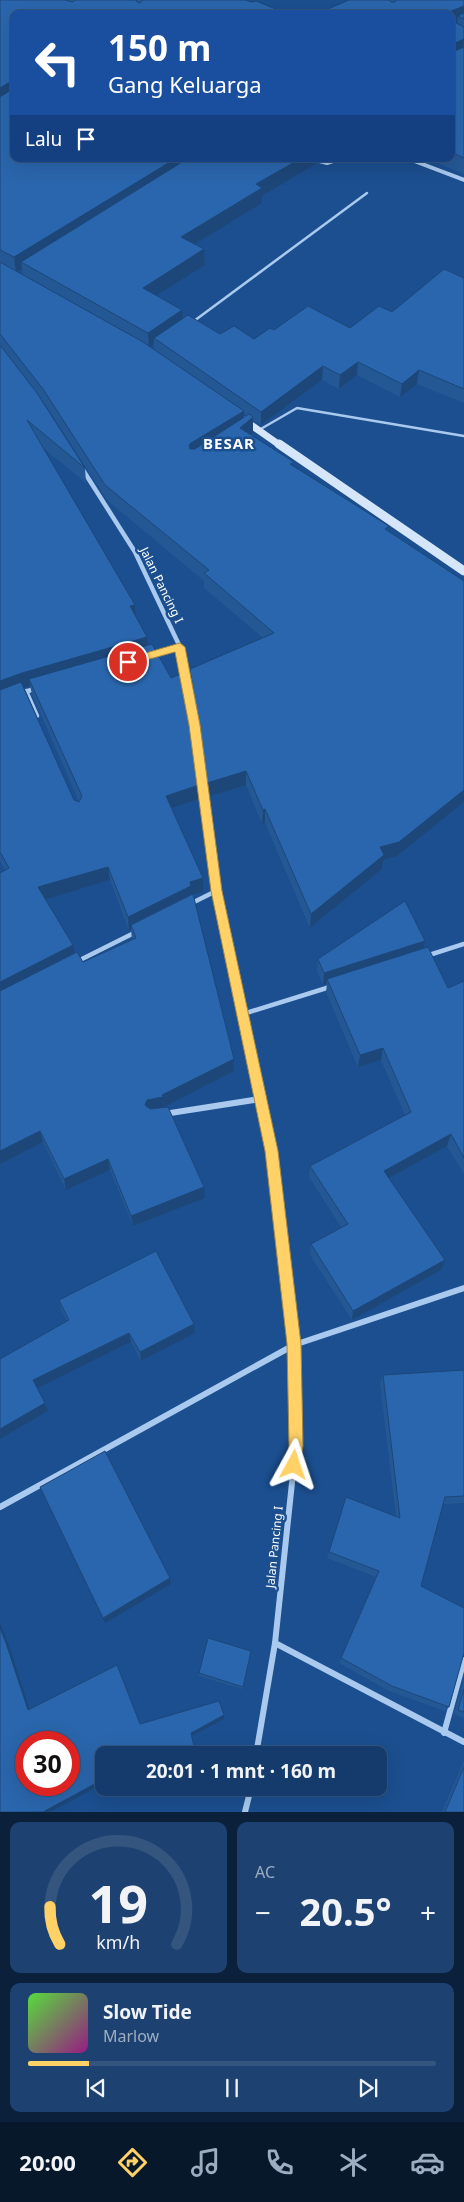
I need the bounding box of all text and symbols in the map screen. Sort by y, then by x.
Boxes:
text: 150 m [108,24,211,71]
icon: left [25,30,90,95]
text: Gang Keluarga [108,69,262,99]
icon: arrive [72,125,100,153]
text: Lalu [25,126,62,152]
district label: BESAR [203,433,255,453]
street label: Jalan Pancing I [136,543,188,626]
pin [107,641,149,683]
icon: arrive [114,648,142,676]
position arrow [267,1438,319,1490]
street label: Jalan Pancing I [261,1505,287,1590]
speed limit sign: 30 [15,1731,80,1796]
text: 20:01 · 1 mnt · 160 m [146,1758,336,1784]
text: AC [255,1861,275,1883]
text: 19 [89,1867,148,1938]
text: 20.5° [300,1885,392,1937]
text: − [255,1893,271,1931]
text: + [420,1893,436,1931]
text: km/h [97,1930,140,1954]
text: Slow Tide [103,1999,192,2025]
text: Marlow [103,2025,159,2047]
icon: previous [82,2074,110,2102]
icon: pause [218,2074,246,2102]
icon: next [354,2074,382,2102]
icon: directions [115,2145,150,2180]
icon: music [188,2145,223,2180]
icon: phone [262,2145,297,2180]
icon: climate [336,2145,371,2180]
icon: car [410,2145,445,2180]
text: 20:00 [19,2147,76,2177]

